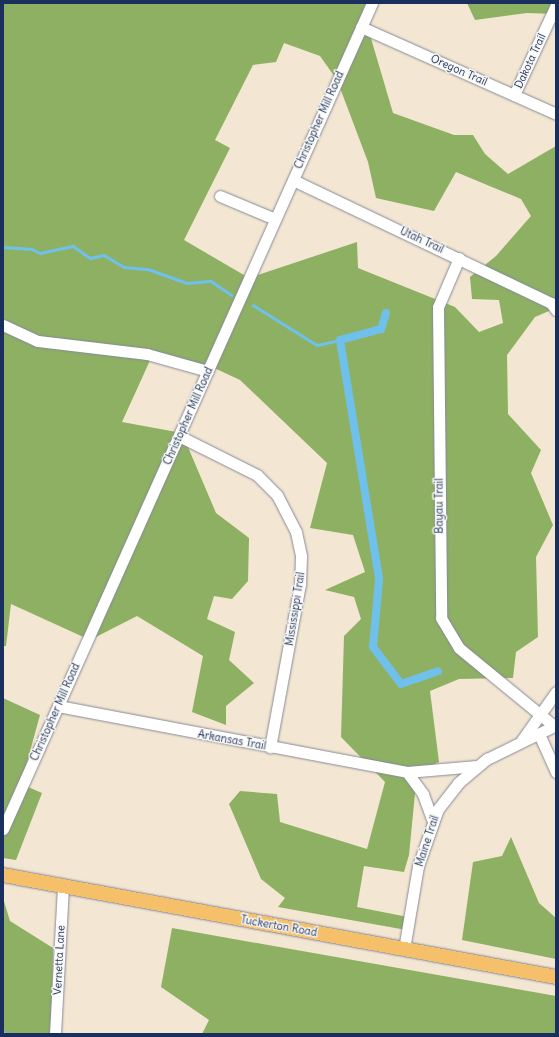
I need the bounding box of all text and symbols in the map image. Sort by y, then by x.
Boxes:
street label: Dakota Trail [512,32,548,90]
street label: Oregon Trail [429,52,489,88]
street label: Christopher Mill Road [291,69,347,171]
street label: Utah Trail [398,224,446,256]
street label: Christopher Mill Road [160,365,216,467]
street label: Bayau Trail [432,478,446,534]
street label: Mississippi Trail [283,571,307,647]
street label: Christopher Mill Road [27,661,83,763]
street label: Arkansas Trail [197,727,267,753]
street label: Maine Trail [413,814,441,868]
street label: Tuckerton Road [240,913,318,939]
street label: Vernetta Lane [51,925,67,995]

